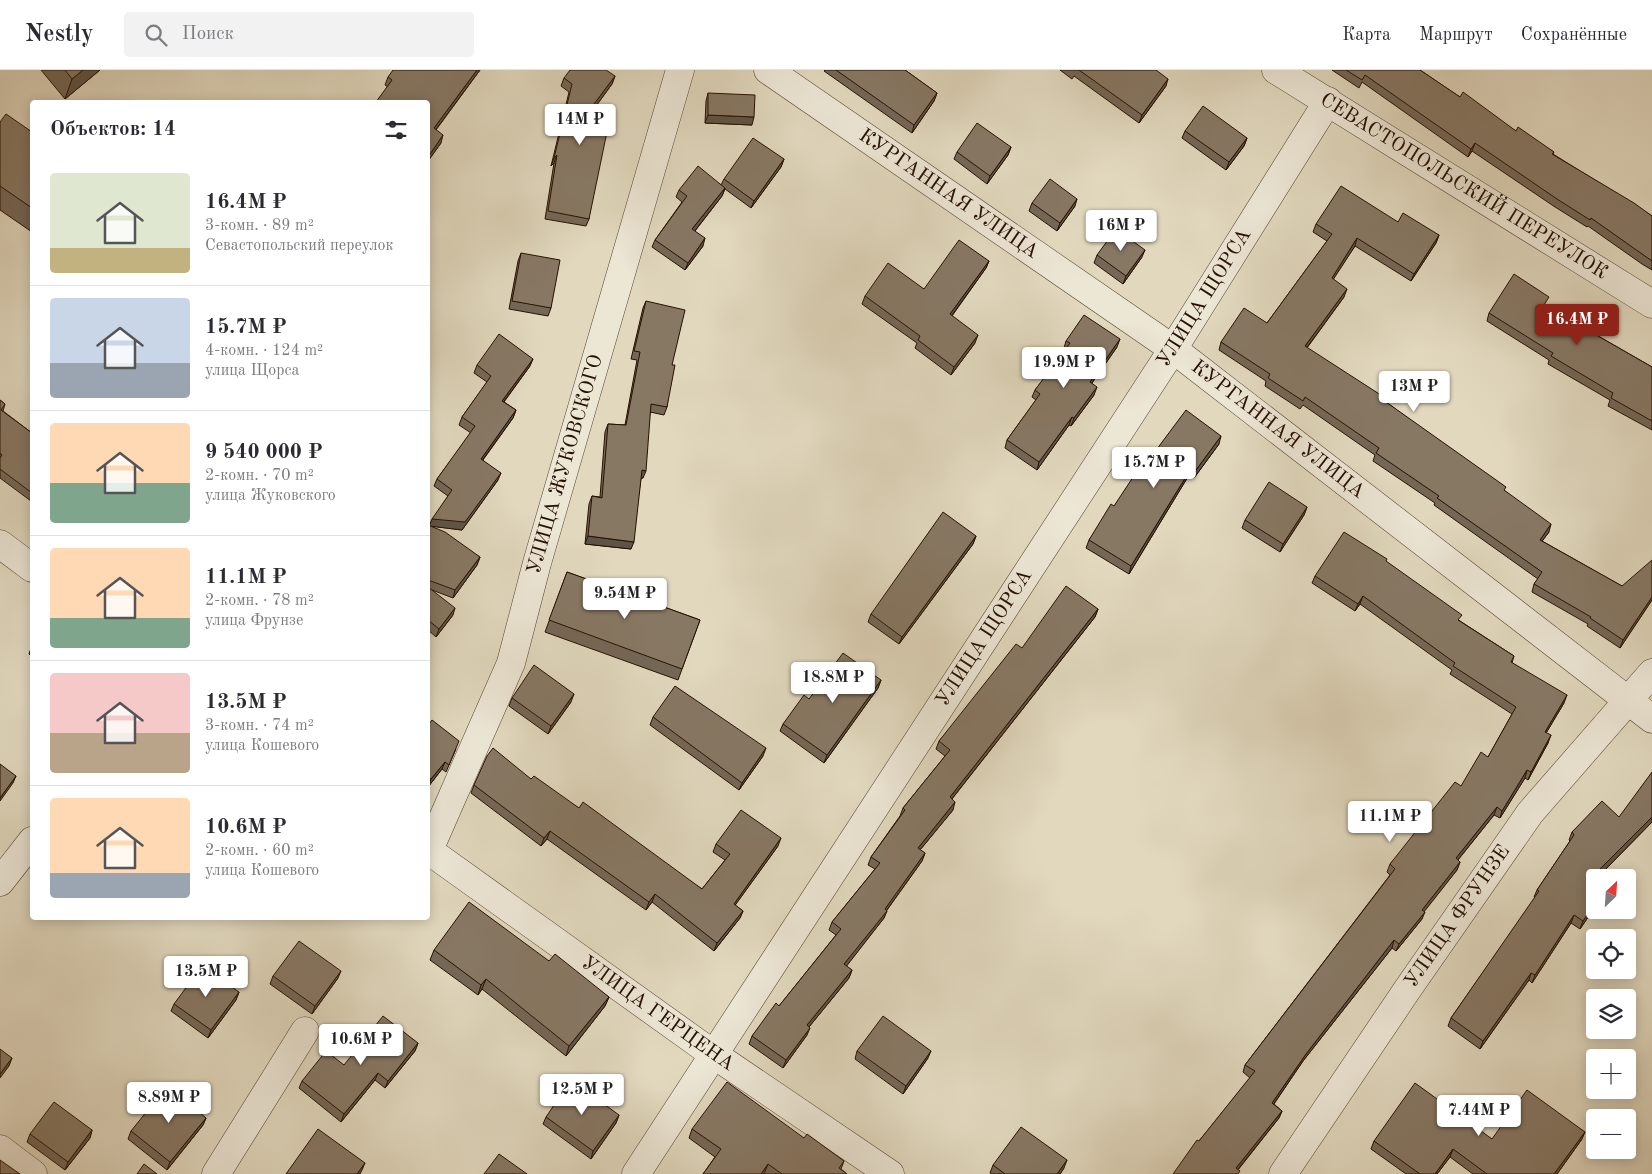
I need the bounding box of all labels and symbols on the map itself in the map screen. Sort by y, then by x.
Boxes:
street label: СЕВАСТОПОЛЬСКИЙ ПЕРЕУЛОК [1316,90,1611,284]
pin: 14M ₽ [545,104,615,146]
street label: КУРГАННАЯ УЛИЦА [855,126,1042,263]
pin: 16M ₽ [1086,210,1156,252]
street label: УЛИЦА ЩОРСА [1154,226,1255,371]
pin: 16.4M ₽ [1531,304,1623,346]
pin: 19.9M ₽ [1018,346,1110,389]
street label: УЛИЦА ЖУКОВСКОГО [524,352,607,577]
street label: КУРГАННАЯ УЛИЦА [1187,357,1368,503]
pin: 13M ₽ [1379,370,1449,413]
pin: 15.7M ₽ [1108,446,1200,489]
street label: УЛИЦА ЩОРСА [933,566,1036,711]
pin: 9.54M ₽ [579,578,671,620]
pin: 18.8M ₽ [787,662,879,704]
pin: 11.1M ₽ [1344,800,1436,843]
street label: УЛИЦА ФРУНЗЕ [1401,842,1514,992]
north arrow [1586,869,1636,919]
street label: УЛИЦА ГЕРЦЕНА [577,953,738,1075]
pin: 13.5M ₽ [160,956,252,998]
pin: 10.6M ₽ [315,1024,407,1066]
pin: 12.5M ₽ [536,1074,628,1116]
pin: 8.89M ₽ [123,1082,215,1124]
pin: 7.44M ₽ [1433,1094,1525,1137]

